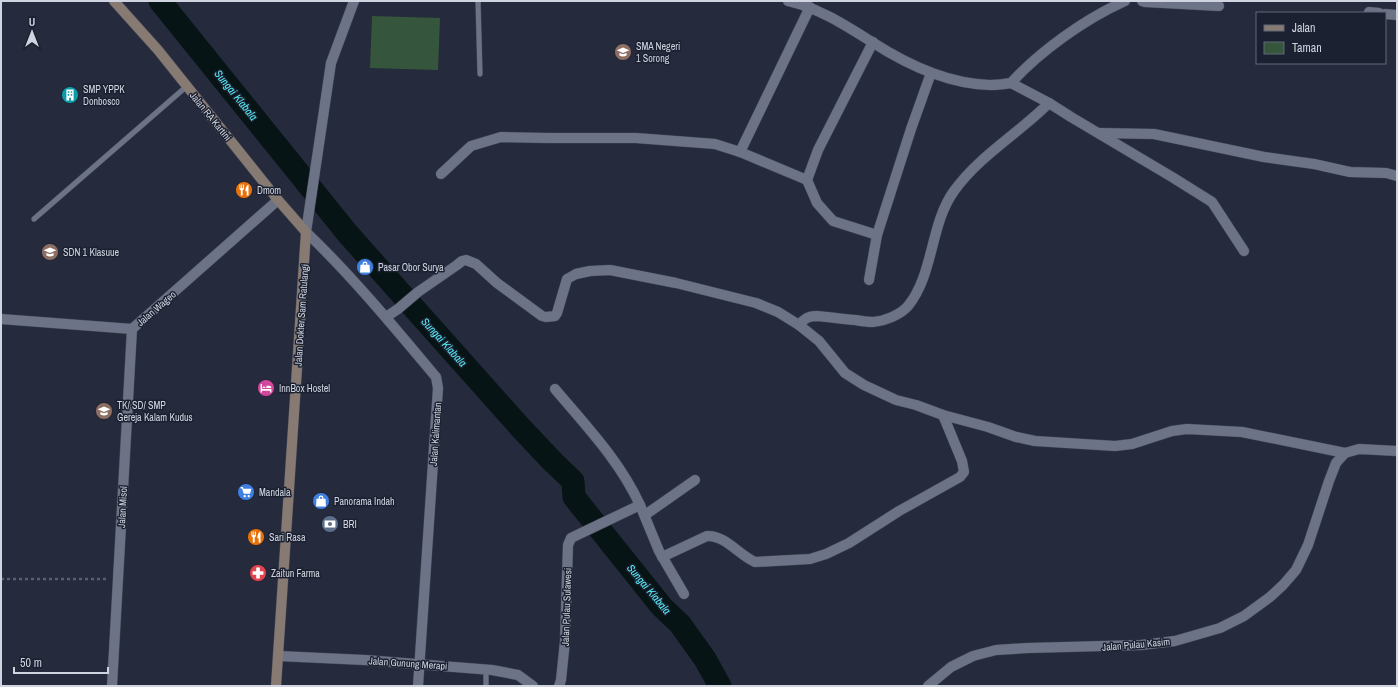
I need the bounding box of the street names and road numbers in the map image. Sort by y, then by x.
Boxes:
street label: Jalan RA Kartini [187,89,234,143]
street label: Jalan Dokter Sam Ratulangi [291,263,312,367]
street label: Jalan Wageo [134,288,179,329]
street label: Jalan Kalimantan [427,402,444,466]
street label: Jalan Misol [115,486,130,528]
street label: Jalan Pulau Sulawesi [559,568,574,646]
street label: Jalan Pulau Kasim [1101,635,1171,654]
street label: Jalan Gunung Merapi [368,654,448,673]

